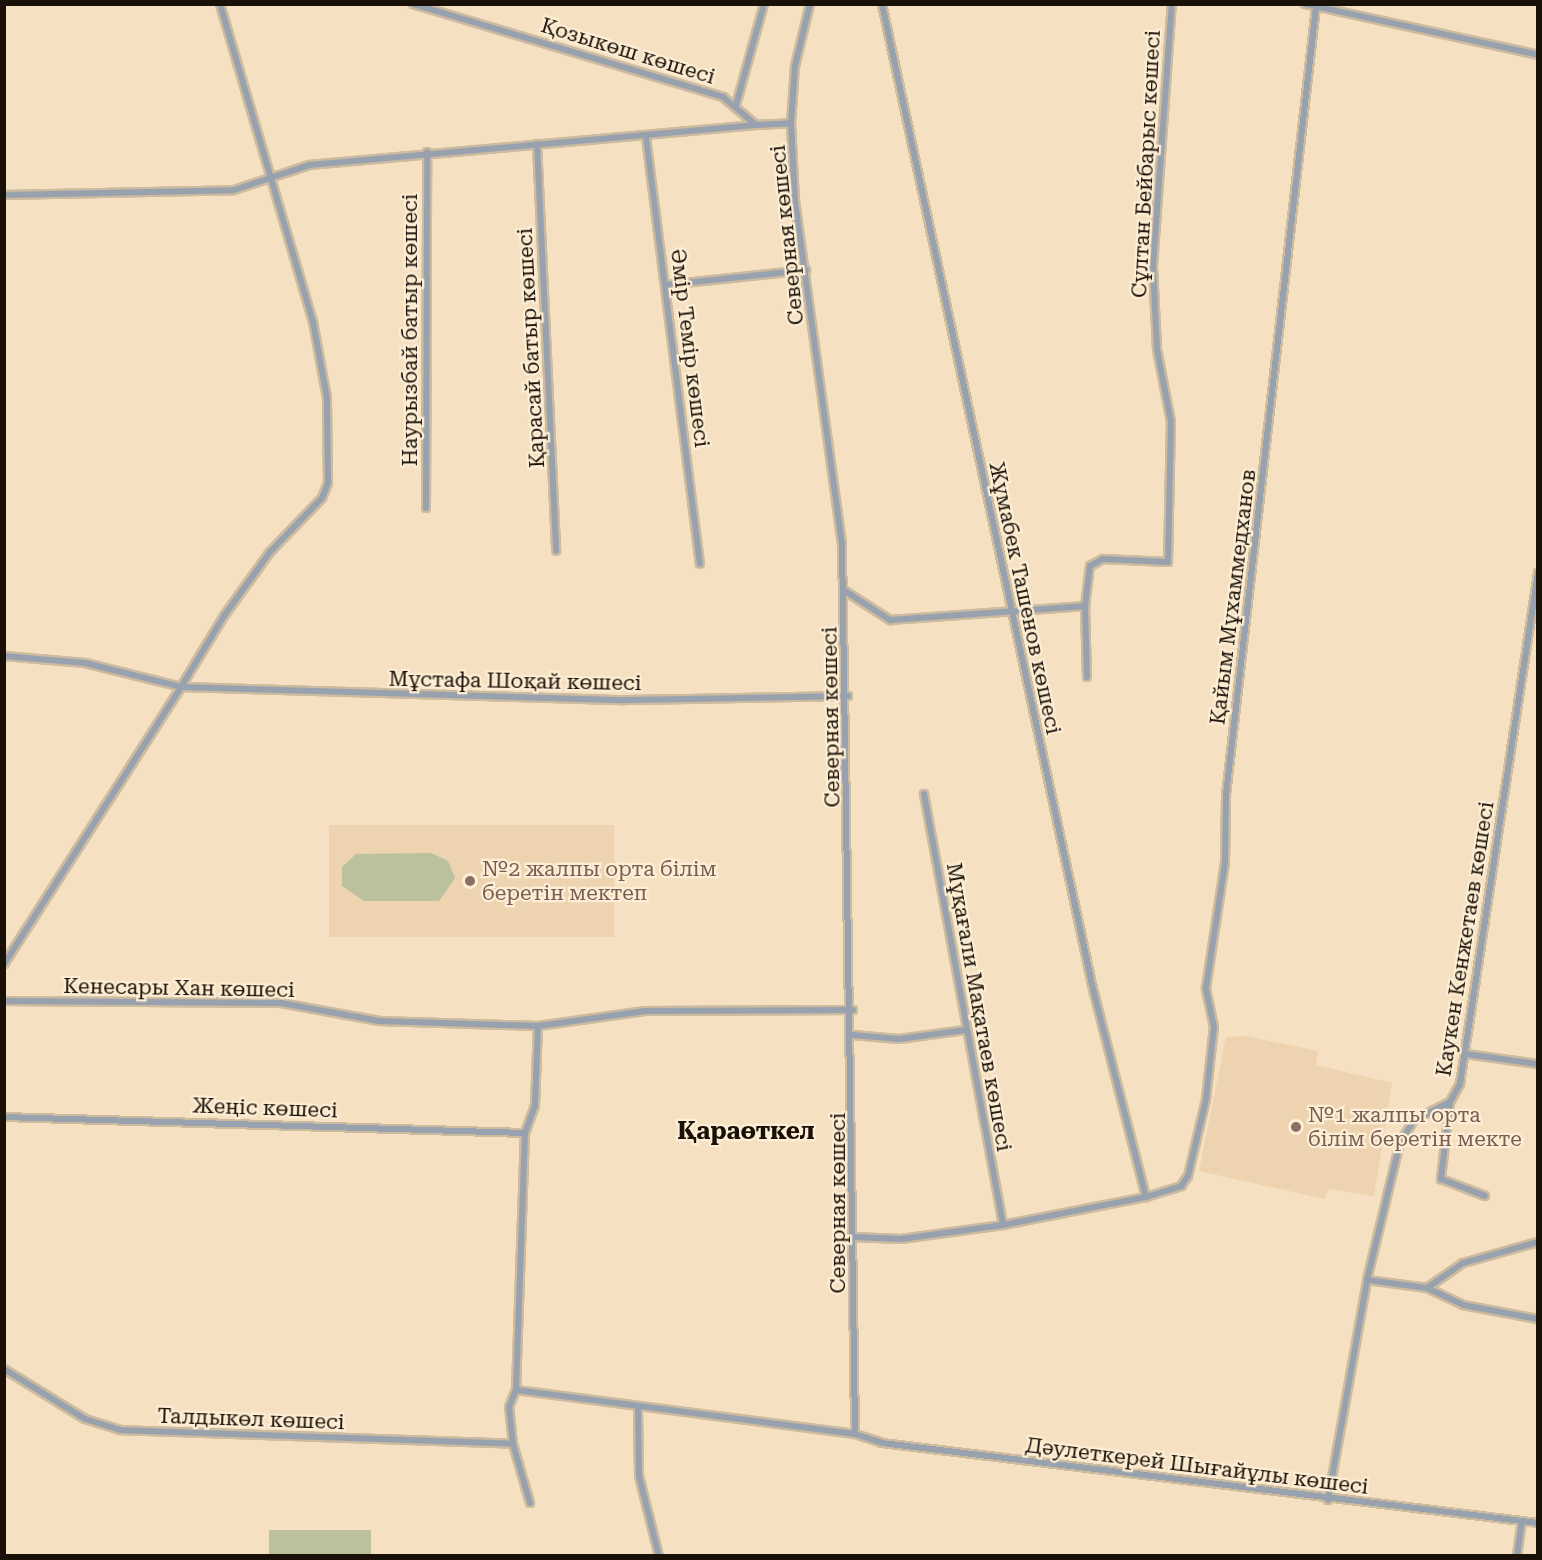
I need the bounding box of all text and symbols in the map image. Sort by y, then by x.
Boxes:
street label: Қозыкөш көшесі [538,13,718,89]
street label: Сұлтан Бейбарыс көшесі [1126,29,1166,299]
street label: Северная көшесі [765,144,809,326]
street label: Наурызбай батыр көшесі [397,194,423,466]
street label: Қарасай батыр көшесі [512,227,550,469]
street label: Әмір Темір көшесі [665,247,715,449]
street label: Жұмабек Ташенов көшесі [984,459,1066,737]
street label: Қайым Мұхаммедханов [1205,468,1261,726]
street label: Северная көшесі [817,626,845,808]
street label: Мұстафа Шоқай көшесі [388,666,642,696]
street label: Каукен Кенжетаев көшесі [1431,800,1499,1078]
place label: №2 жалпы орта білім беретін мектеп [482,856,717,906]
street label: Мұқағали Мақатаев көшесі [941,861,1017,1153]
marker: №2 жалпы орта білім беретін мектеп [463,874,477,888]
street label: Кенесары Хан көшесі [63,973,295,1003]
street label: Жеңіс көшесі [192,1093,338,1123]
place label: №1 жалпы орта білім беретін мекте [1308,1102,1522,1152]
street label: Северная көшесі [825,1112,851,1294]
district label: Қараөткел [677,1118,815,1146]
marker: №1 жалпы орта білім беретін мекте [1289,1120,1303,1134]
street label: Талдыкөл көшесі [157,1403,345,1435]
street label: Дәулеткерей Шығайұлы көшесі [1024,1432,1370,1500]

